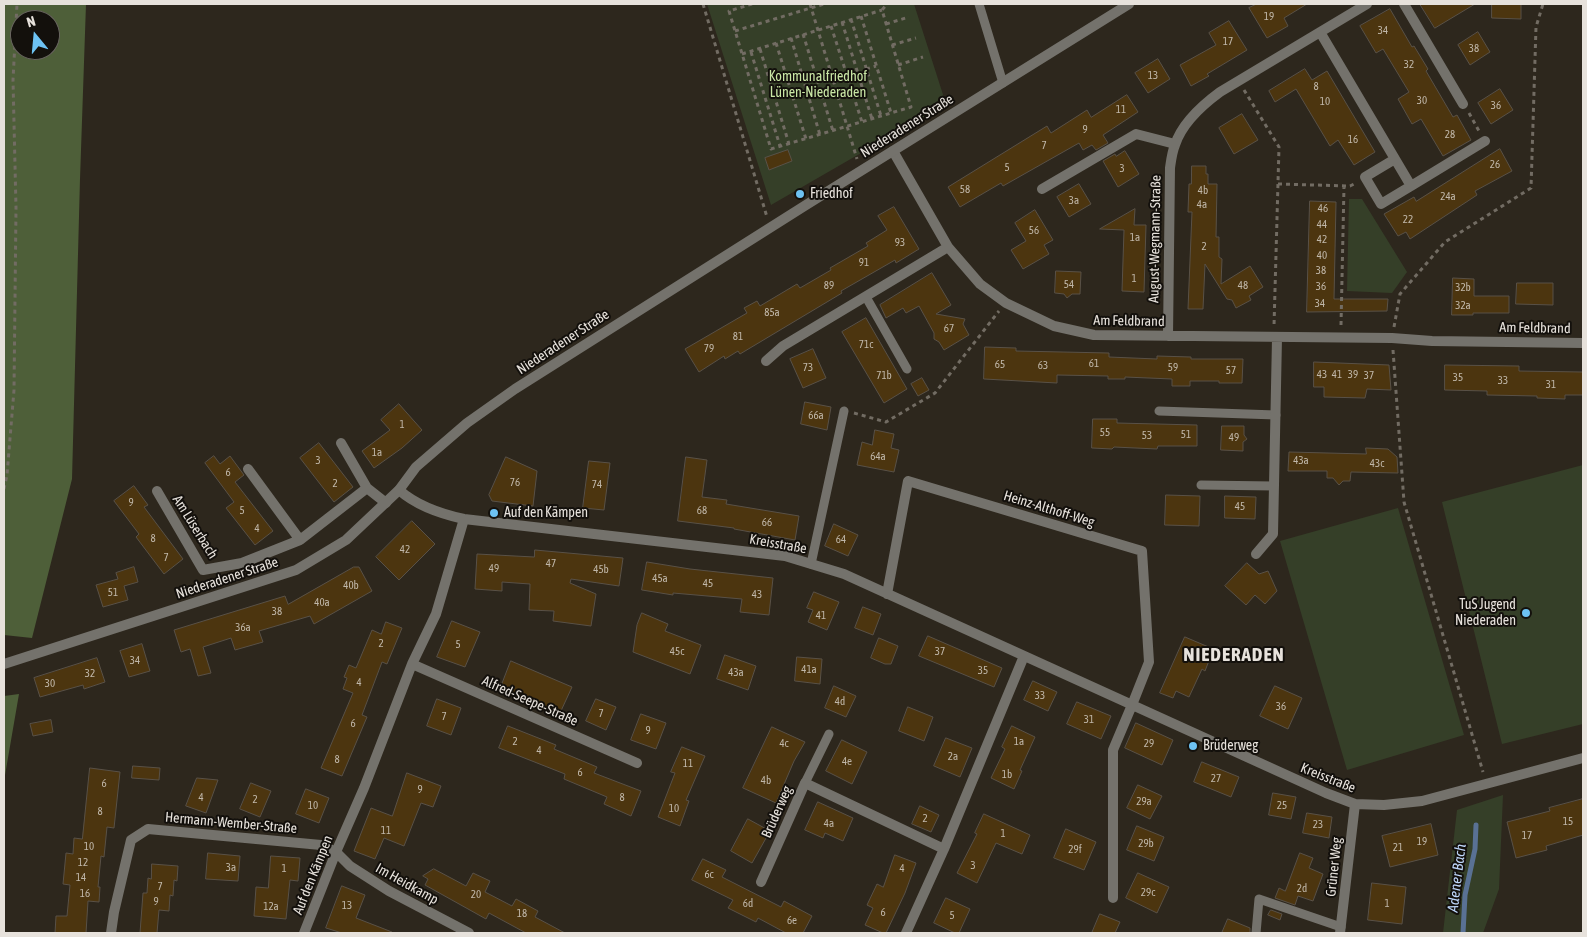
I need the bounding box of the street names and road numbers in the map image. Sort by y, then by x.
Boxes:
street label: Niederadener Straße [857,91,957,161]
street label: August-Wegmann-Straße [1145,175,1165,303]
street label: Niederadener Straße [514,306,612,378]
street label: Am Feldbrand [1093,312,1165,330]
street label: Am Feldbrand [1499,319,1571,337]
street label: Heinz-Althoff-Weg [1001,487,1097,531]
street label: Am Lüserbach [169,492,221,562]
street label: Kreisstraße [748,531,808,557]
street label: Niederadener Straße [174,554,280,602]
street label: Alfred-Seepe-Straße [479,672,581,730]
street label: Kreisstraße [1298,759,1358,797]
street label: Brüderweg [758,783,796,841]
street label: Hermann-Wember-Straße [164,809,298,837]
street label: Auf den Kämpen [289,833,337,917]
street label: Grüner Weg [1323,836,1345,898]
street label: Im Heidkamp [373,860,441,908]

